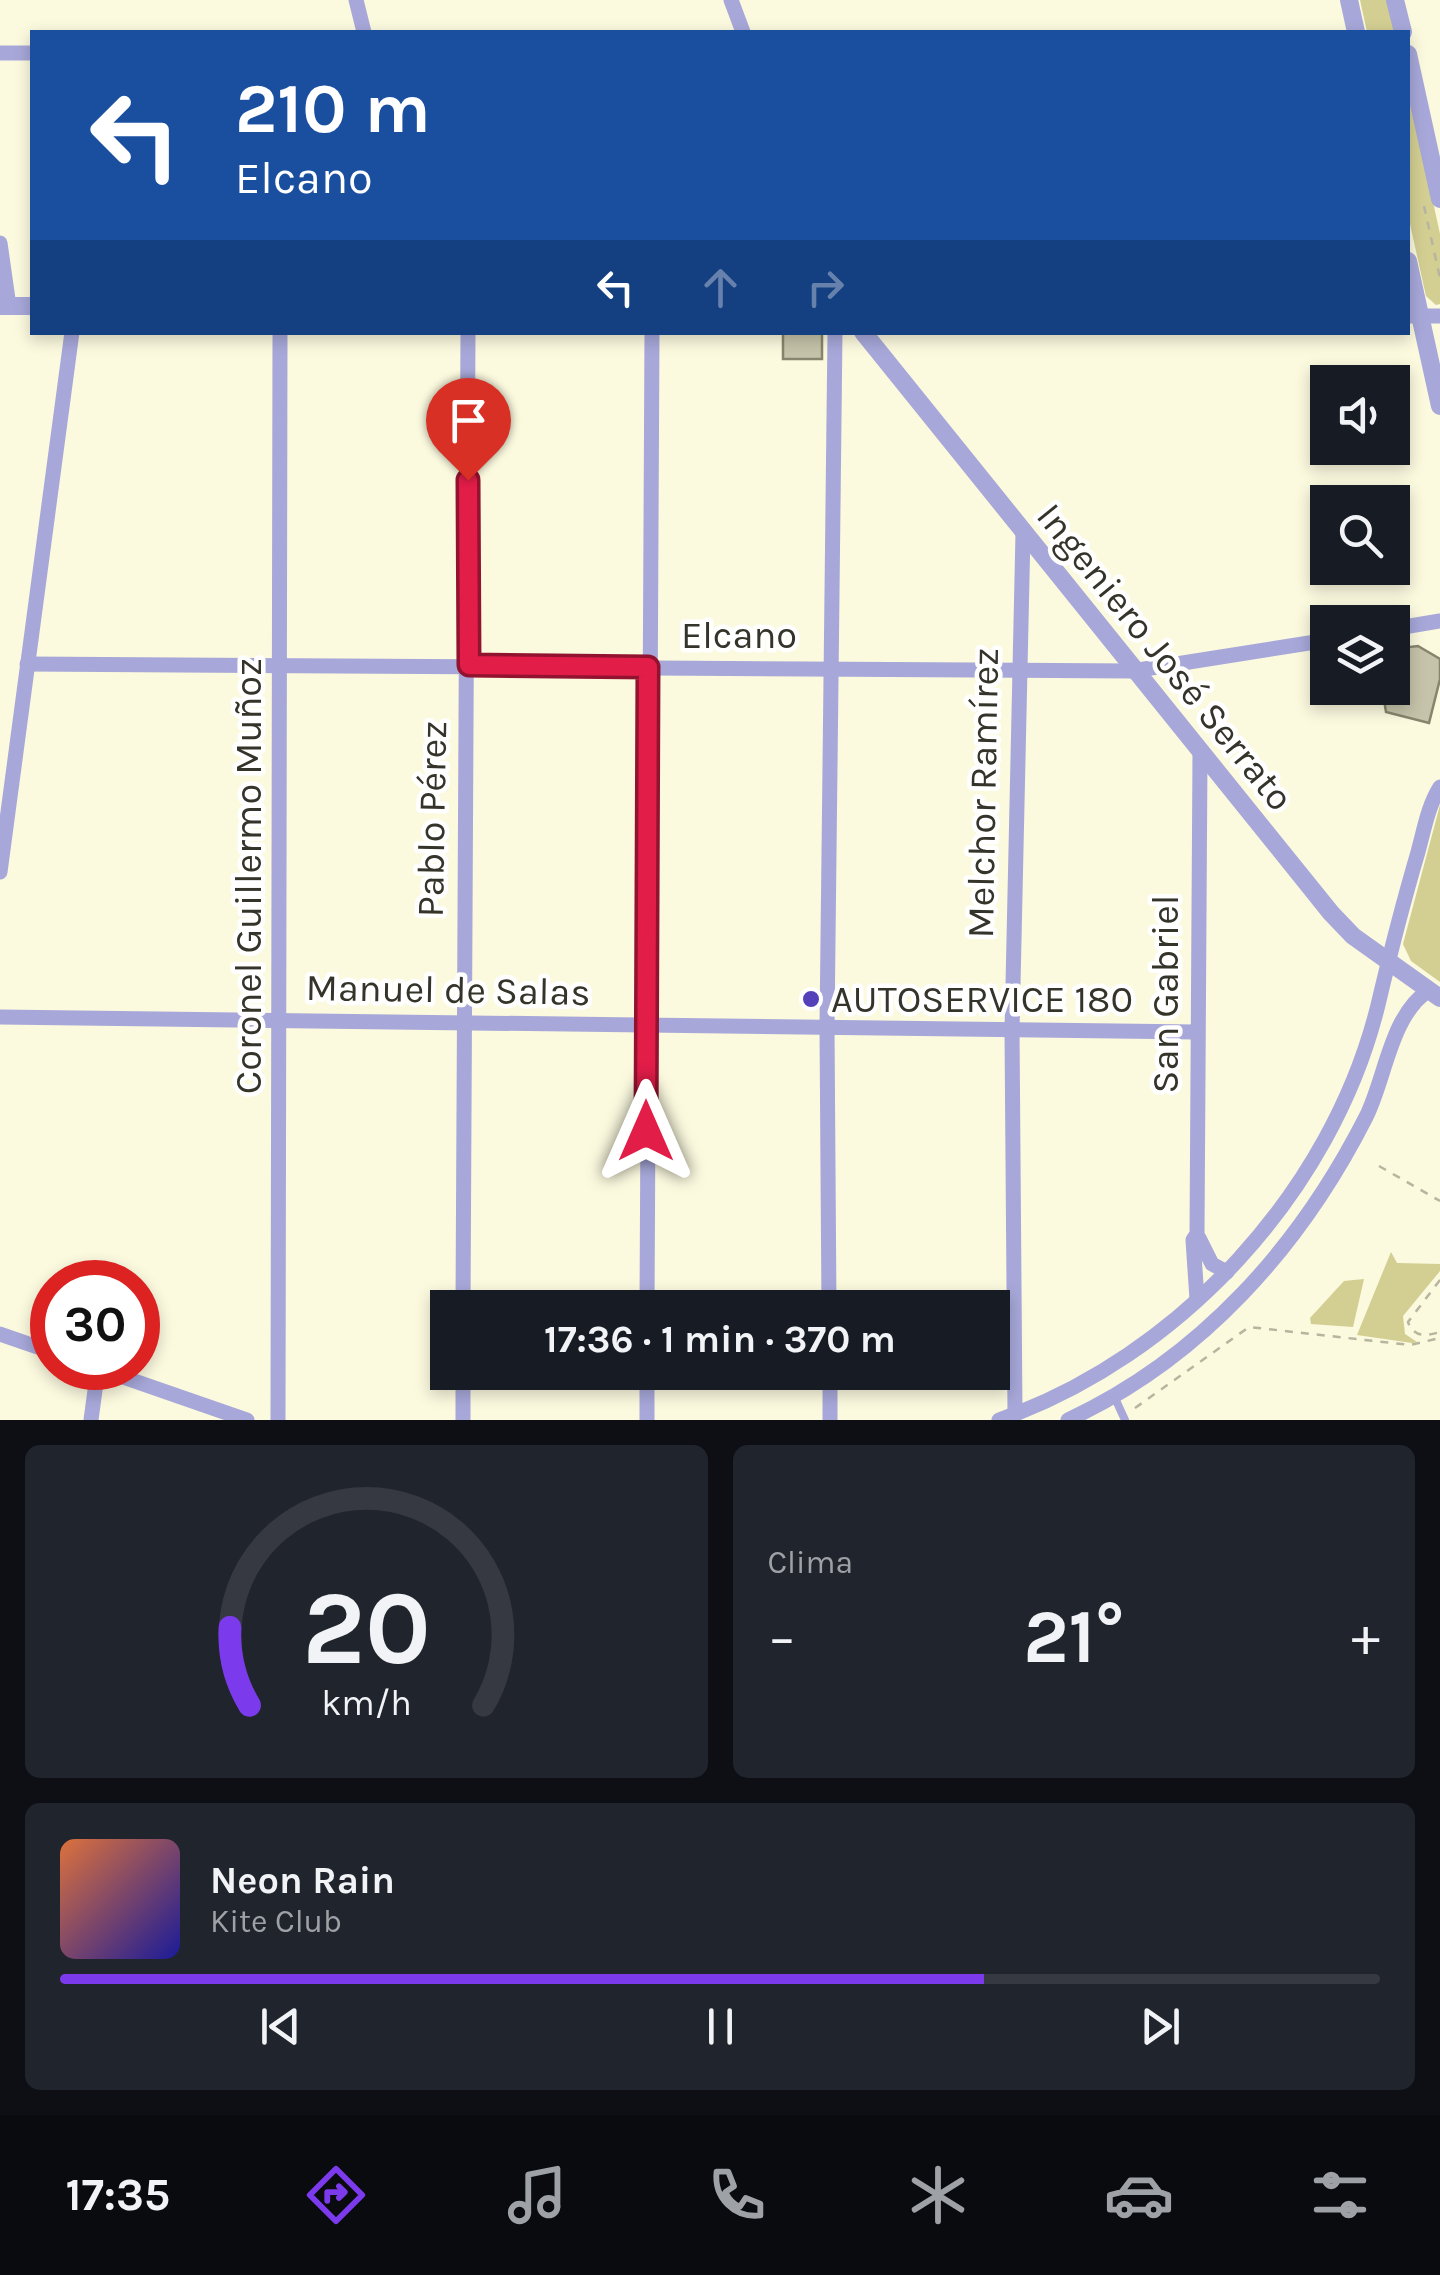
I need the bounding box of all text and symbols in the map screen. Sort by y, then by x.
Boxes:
text: 210 m [235,68,431,150]
icon: left [70,70,200,200]
text: Elcano [235,152,373,204]
icon: left [588,260,643,315]
icon: ahead [693,260,748,315]
icon: right [798,260,853,315]
map controls [1310,365,1410,705]
button: sound [1310,365,1410,465]
pin [426,378,511,481]
icon: arrive [441,393,496,448]
button: search [1310,485,1410,585]
street label: Ingeniero José Serrato [1027,494,1303,820]
button: layers [1310,605,1410,705]
street label: Elcano [681,613,797,658]
street label: Melchor Ramírez [958,647,1008,939]
street label: Coronel Guillermo Muñoz [226,658,271,1094]
street label: Pablo Pérez [408,720,456,918]
street label: San Gabriel [1143,895,1188,1093]
street label: Manuel de Salas [305,965,591,1015]
place label: AUTOSERVICE 180 [831,977,1133,1022]
marker: AUTOSERVICE 180 [800,988,822,1010]
position arrow [594,1079,698,1183]
speed limit sign: 30 [30,1260,160,1390]
text: 17:36 · 1 min · 370 m [544,1317,896,1362]
text: Clima [768,1544,853,1581]
text: 20 [302,1568,431,1689]
text: 21° [1023,1593,1124,1681]
text: − [768,1605,796,1669]
text: + [1351,1605,1380,1669]
text: km/h [321,1682,412,1724]
text: Neon Rain [210,1858,395,1903]
text: Kite Club [210,1903,342,1940]
icon: previous [253,1999,308,2054]
icon: pause [693,1999,748,2054]
icon: next [1133,1999,1188,2054]
icon: directions [301,2160,371,2230]
icon: music [502,2160,572,2230]
icon: phone [702,2160,772,2230]
icon: climate [903,2160,973,2230]
icon: car [1104,2160,1174,2230]
icon: filters [1305,2160,1375,2230]
text: 17:35 [65,2169,170,2221]

